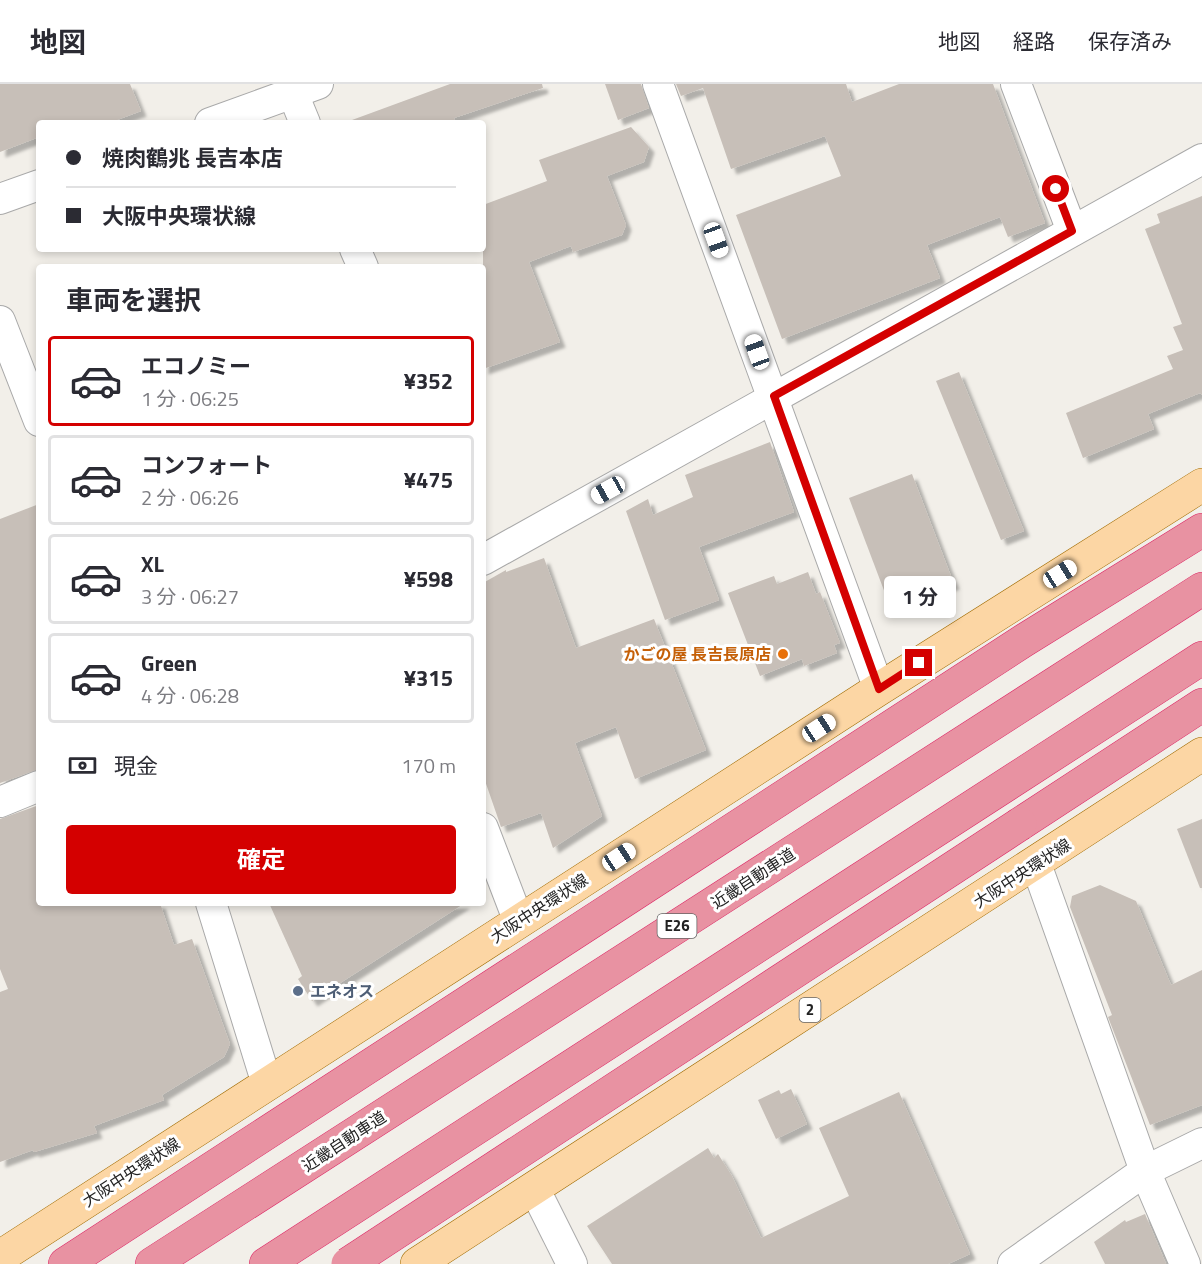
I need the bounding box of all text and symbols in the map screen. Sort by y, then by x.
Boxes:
text: 地図 [30,20,86,63]
text: 地図 [938,25,980,57]
text: 経路 [1013,25,1055,57]
text: 保存済み [1088,25,1172,57]
text: 焼肉鶴兆 長吉本店 [102,141,283,175]
route start [1042,175,1069,202]
text: 大阪中央環状線 [102,199,256,233]
car [701,220,731,260]
text: 車両を選択 [66,279,201,320]
car [742,332,772,372]
text: エコノミー [141,349,251,383]
icon: car [69,354,123,408]
text: ¥352 [404,364,453,398]
text: 1 分 · 06:25 [141,383,239,414]
text: コンフォート [141,448,272,482]
icon: car [69,453,123,507]
text: ¥475 [404,463,453,497]
car [588,473,628,507]
text: 2 分 · 06:26 [141,482,239,513]
text: XL [141,547,164,581]
icon: car [69,552,123,606]
car [1040,557,1080,591]
text: ¥598 [404,562,453,596]
callout: 1 分 [883,576,955,618]
text: 3 分 · 06:27 [141,581,239,612]
text: 1 分 [902,581,938,612]
place label: かごの屋 長吉長原店 [623,642,771,666]
text: Green [141,646,197,680]
marker: かごの屋 長吉長原店 [776,647,790,661]
route end [905,649,932,676]
icon: car [69,651,123,705]
text: ¥315 [404,661,453,695]
text: 4 分 · 06:28 [141,680,239,711]
car [799,711,839,745]
icon: cash [66,749,99,782]
text: 現金 [114,749,158,783]
text: 170 m [401,750,456,781]
button: 確定 [66,825,456,894]
street label: 大阪中央環状線 [968,832,1076,914]
car [599,840,639,874]
street label: 近畿自動車道 [706,842,800,914]
street label: 大阪中央環状線 [485,867,593,949]
road number: E26 [658,914,696,938]
place label: エネオス [310,979,374,1003]
marker: エネオス [291,984,305,998]
road number: 2 [800,998,820,1022]
street label: 近畿自動車道 [297,1105,391,1177]
street label: 大阪中央環状線 [77,1131,185,1213]

